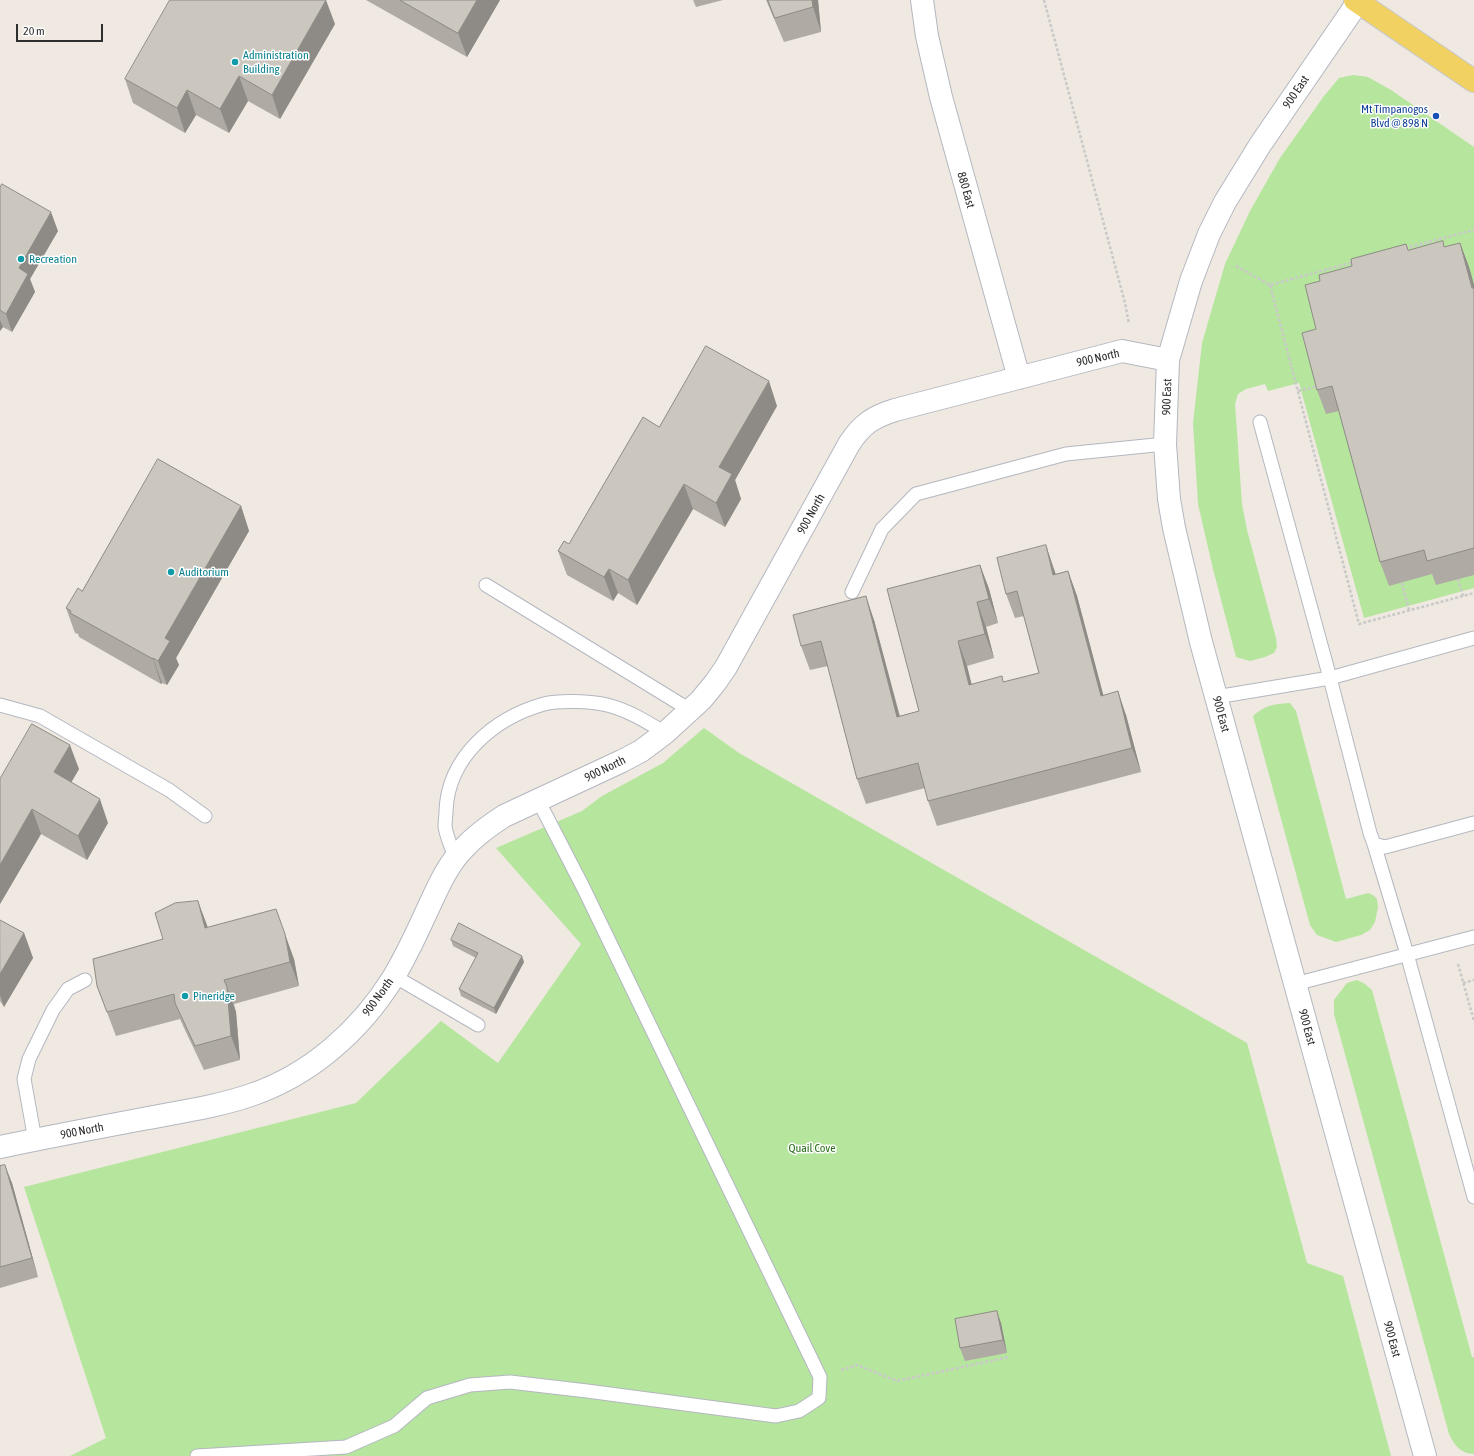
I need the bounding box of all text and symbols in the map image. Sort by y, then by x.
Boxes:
scale bar [18,16,105,42]
text: 20 m [23,24,45,38]
place label: Administration Building [243,48,309,76]
marker: Administration Building [230,57,240,67]
street label: 900 East [1280,73,1312,111]
place label: Mt Timpanogos Blvd @ 898 N [1361,102,1428,130]
marker: Mt Timpanogos Blvd @ 898 N [1431,111,1441,121]
street label: 880 East [954,170,978,210]
place label: Recreation [29,252,77,266]
marker: Recreation [16,254,26,264]
street label: 900 North [1075,346,1121,370]
street label: 900 East [1159,378,1175,416]
street label: 900 North [794,491,828,537]
place label: Auditorium [179,565,229,579]
marker: Auditorium [166,567,176,577]
street label: 900 East [1209,694,1233,734]
street label: 900 North [582,753,628,785]
street label: 900 North [359,975,397,1019]
place label: Pineridge [193,989,235,1003]
marker: Pineridge [180,991,190,1001]
street label: 900 East [1295,1007,1319,1047]
street label: 900 North [59,1120,105,1142]
park label: Quail Cove [788,1141,836,1155]
street label: 900 East [1380,1319,1404,1359]

